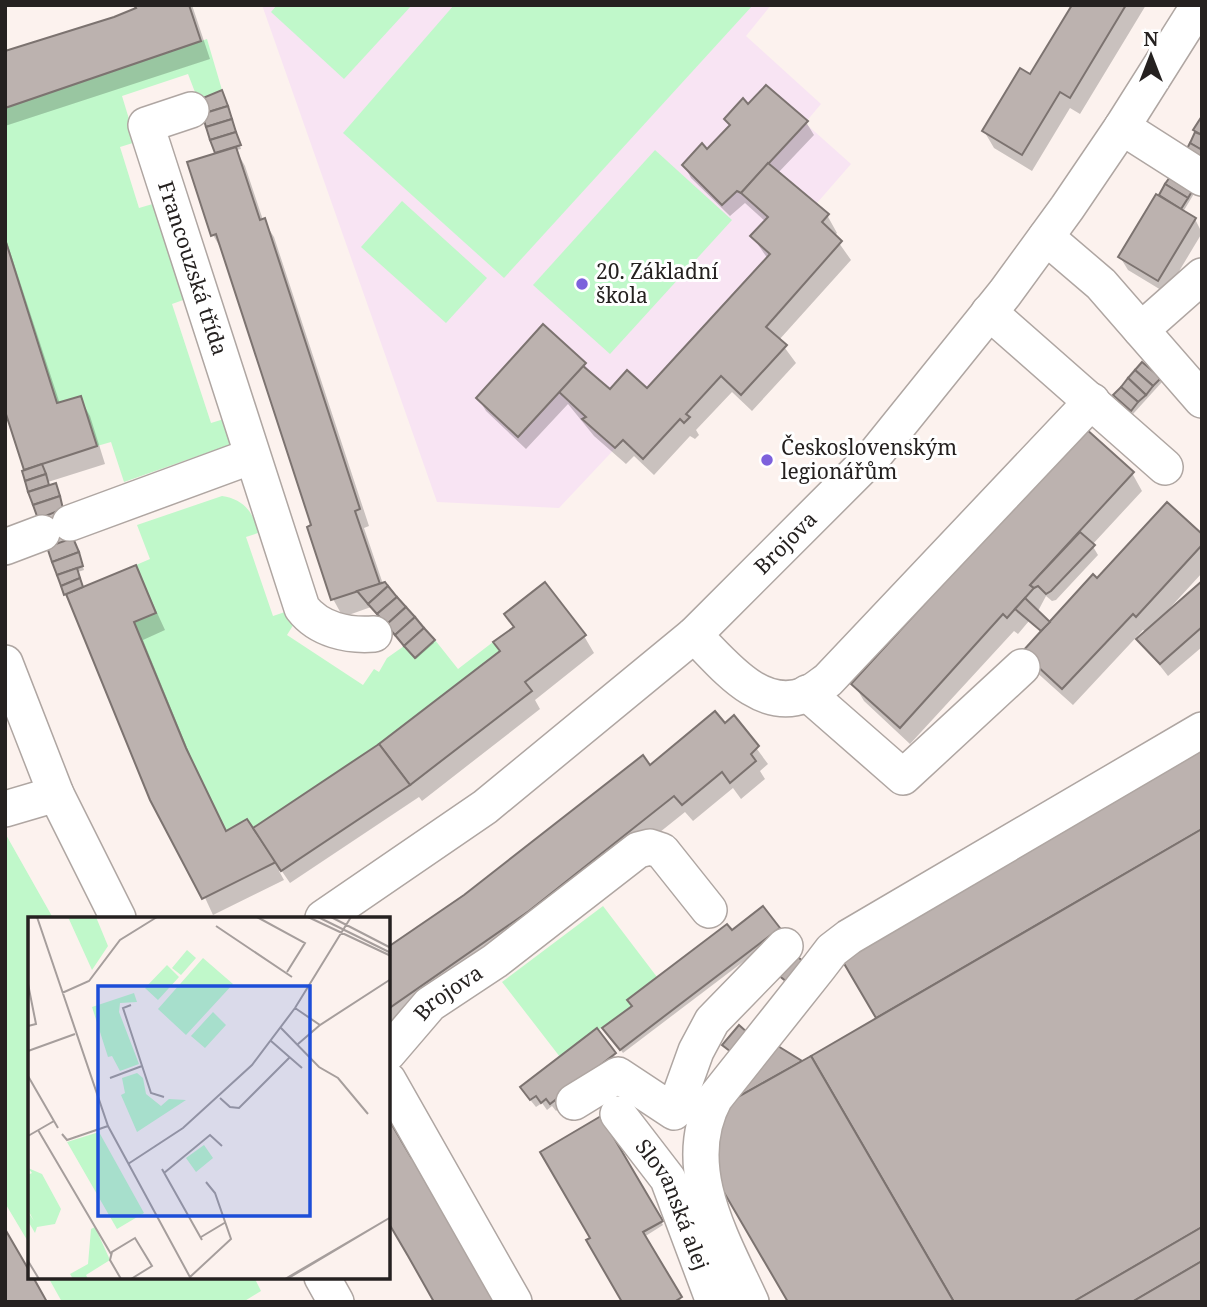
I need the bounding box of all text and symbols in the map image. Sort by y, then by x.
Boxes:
north arrow [1116,21,1186,91]
text: N [1144,26,1159,52]
street label: Francouzská třída [152,177,234,359]
place label: 20. Základní škola [596,257,718,309]
marker: 20. Základní škola [574,276,590,292]
place label: Československým legionářům [781,433,957,485]
marker: Československým legionářům [759,452,775,468]
street label: Brojova [748,505,823,580]
inset map [28,917,390,1279]
street label: Brojova [407,958,488,1026]
street label: Slovanská alej [629,1133,716,1274]

